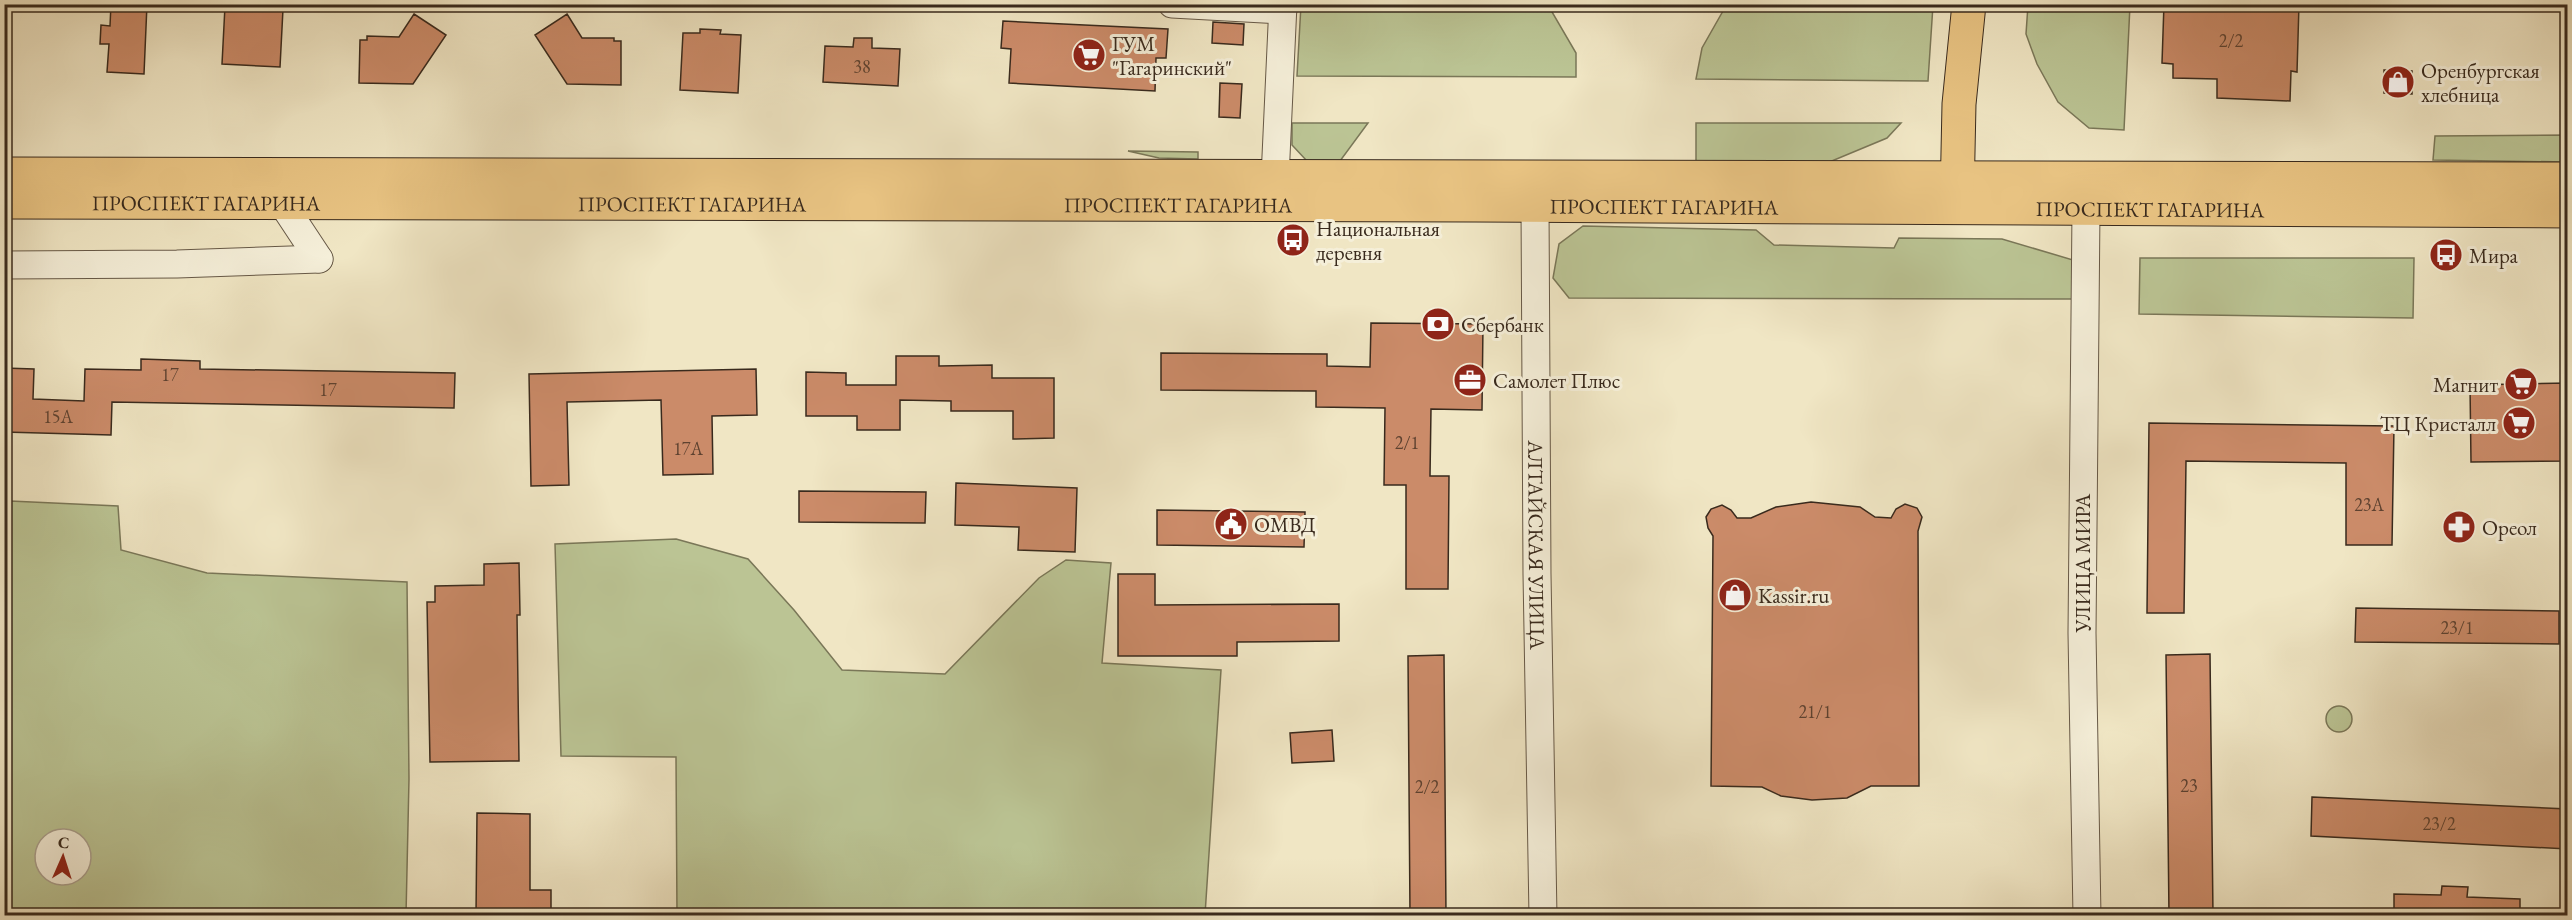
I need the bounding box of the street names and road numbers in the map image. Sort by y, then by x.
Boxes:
street label: ПРОСПЕКТ ГАГАРИНА [92,189,321,216]
street label: ПРОСПЕКТ ГАГАРИНА [578,190,807,217]
street label: ПРОСПЕКТ ГАГАРИНА [1064,191,1293,218]
street label: ПРОСПЕКТ ГАГАРИНА [1550,192,1779,220]
street label: ПРОСПЕКТ ГАГАРИНА [2036,195,2265,223]
street label: АЛТАЙСКАЯ УЛИЦА [1523,439,1552,650]
street label: УЛИЦА МИРА [2069,493,2096,633]

